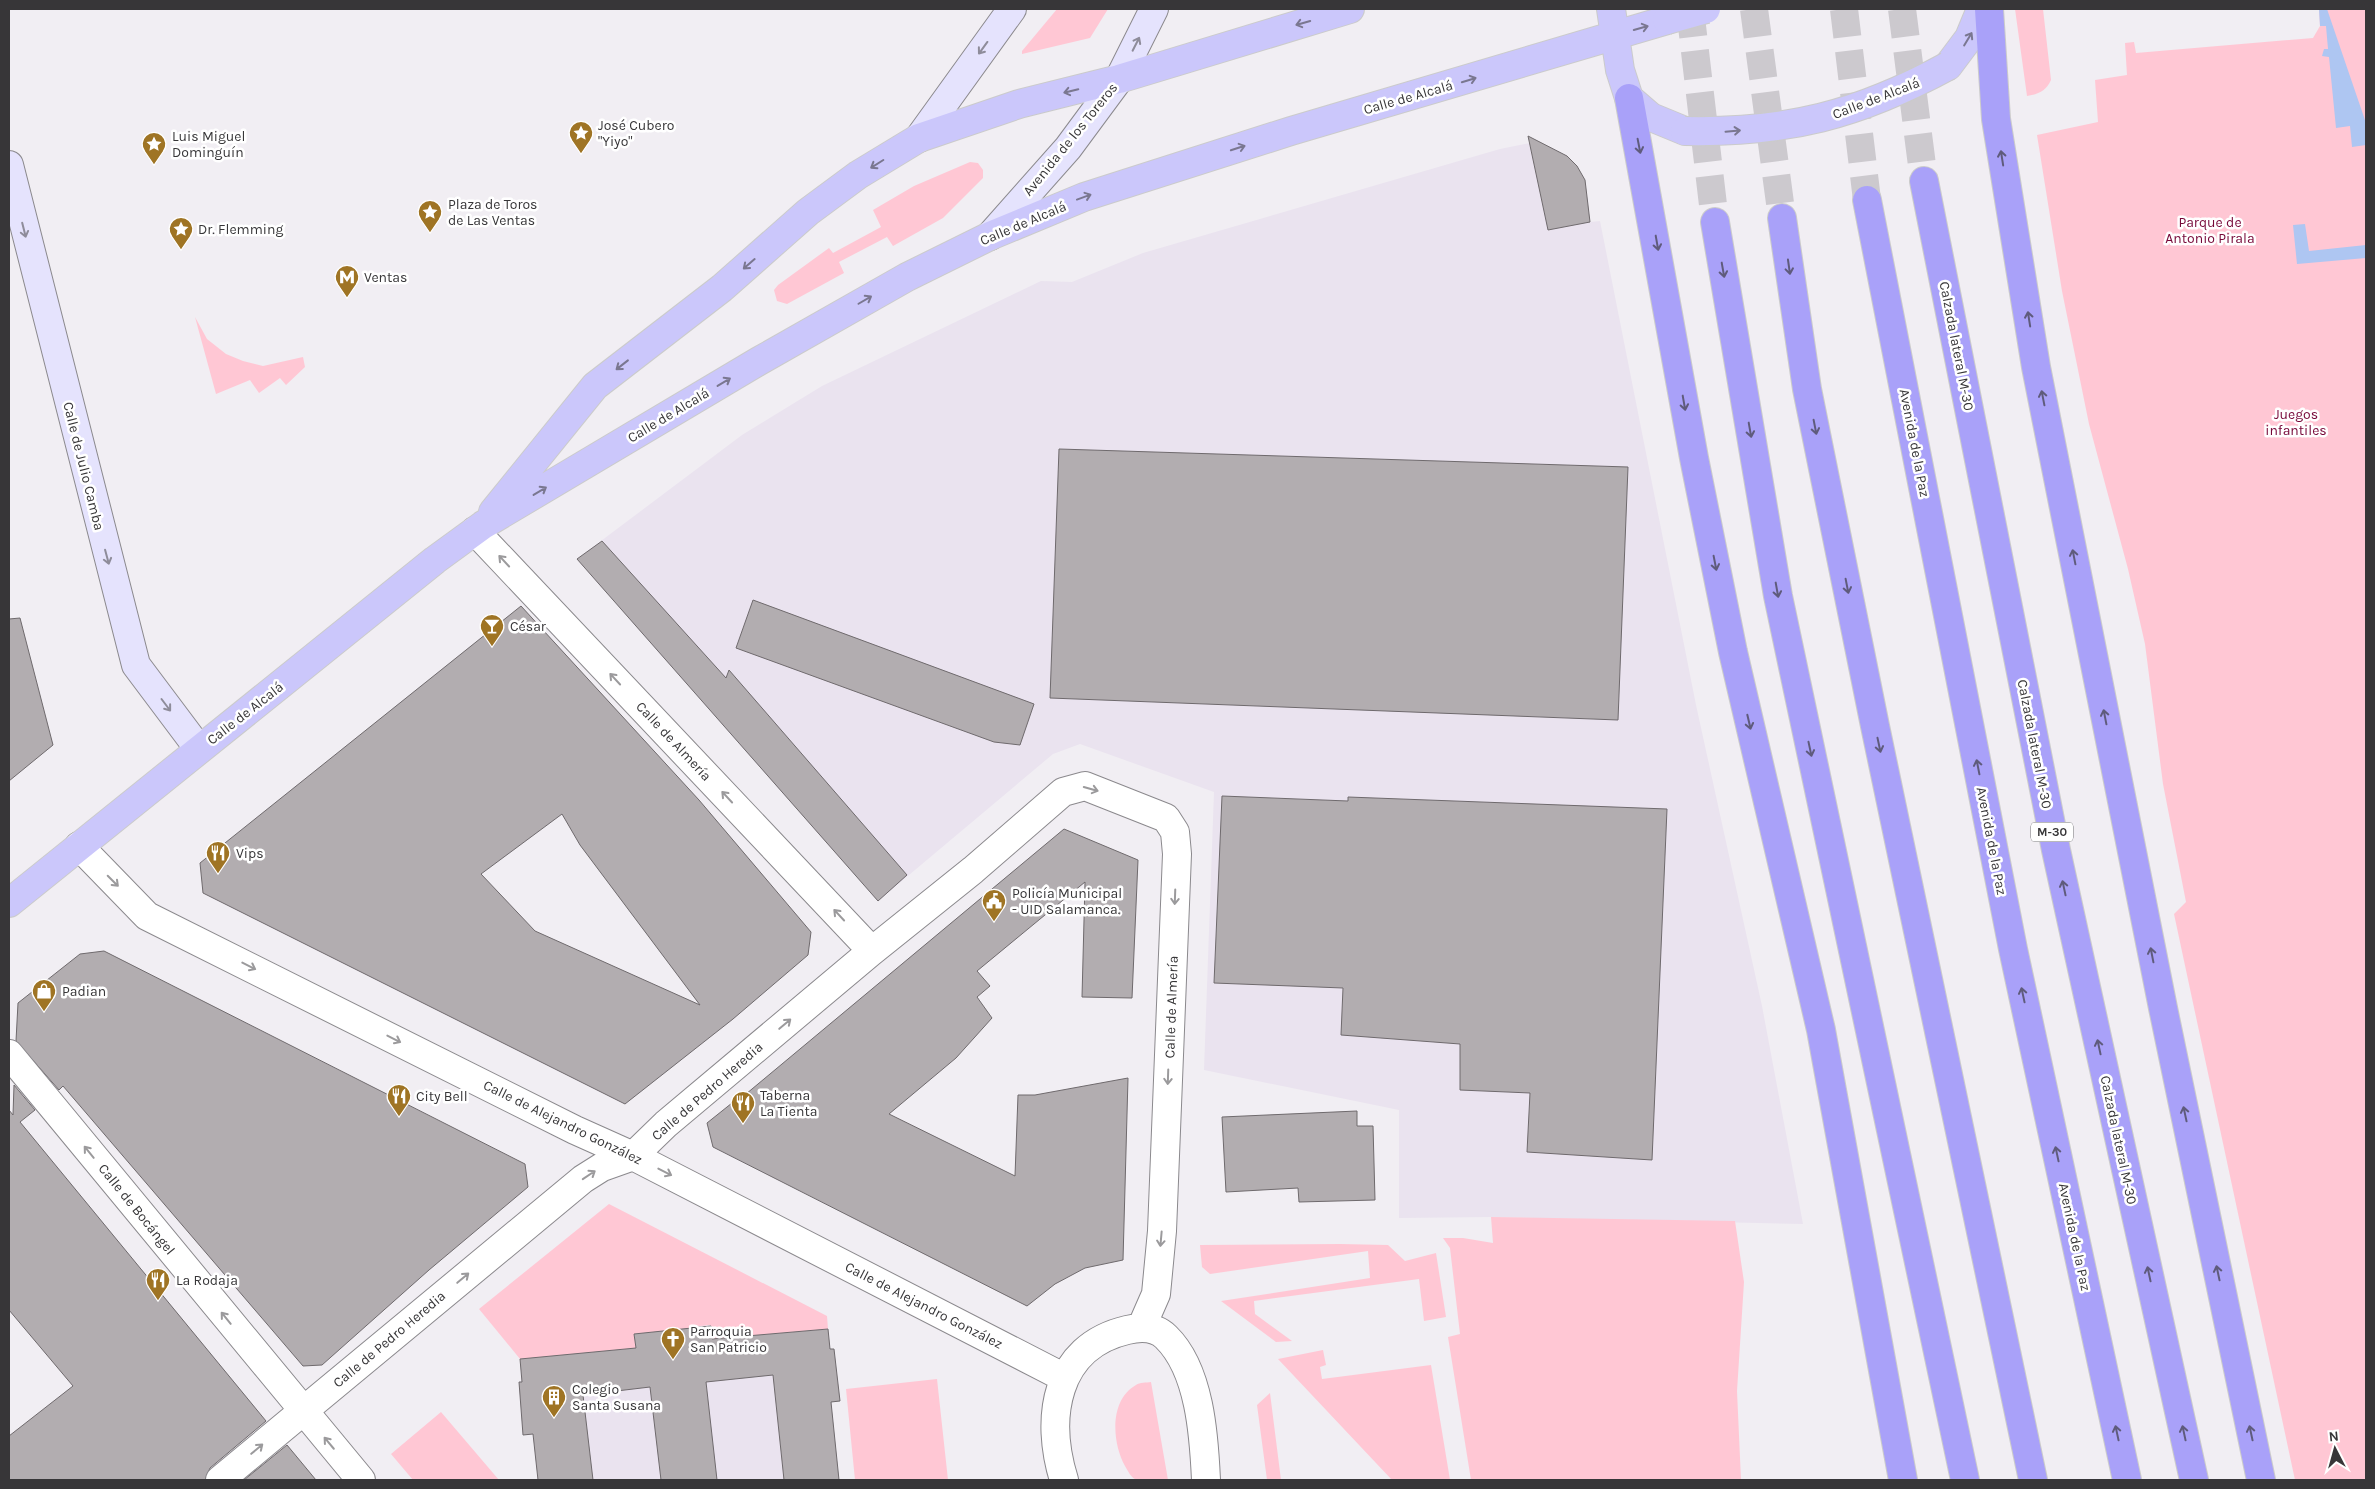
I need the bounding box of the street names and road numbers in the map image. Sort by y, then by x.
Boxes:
street label: Calle de Alcalá [1830,74,1922,123]
street label: Calle de Alcalá [1362,77,1455,118]
street label: Avenida de los Toreros [1019,79,1121,199]
street label: Calle de Alcalá [978,198,1069,249]
street label: Calzada lateral M-30 [1936,280,1977,412]
street label: Calle de Alcalá [624,384,712,446]
street label: Avenida de la Paz [1896,388,1933,499]
street label: Calle de Julio Camba [59,400,108,532]
street label: Calle de Alcalá [204,678,287,748]
street label: Calzada lateral M-30 [2014,678,2055,810]
street label: Calle de Almería [632,698,715,785]
street label: Avenida de la Paz [1973,786,2010,897]
road number: M-30 [2031,822,2073,842]
street label: Calle de Almería [1161,955,1182,1059]
street label: Calle de Pedro Heredia [648,1038,766,1144]
street label: Calzada lateral M-30 [2097,1074,2140,1206]
street label: Calle de Alejandro González [481,1077,645,1168]
street label: Calle de Bocángel [95,1160,179,1258]
street label: Avenida de la Paz [2055,1182,2094,1293]
street label: Calle de Alejandro González [842,1258,1005,1353]
street label: Calle de Pedro Heredia [330,1287,449,1391]

